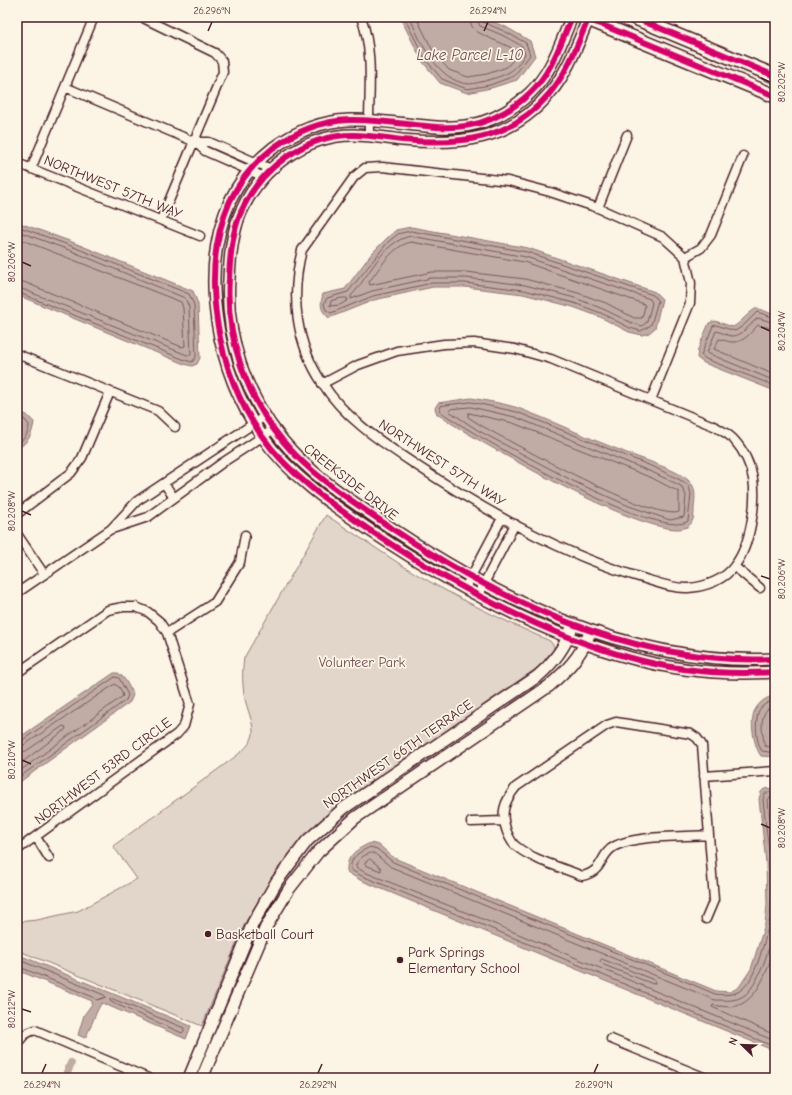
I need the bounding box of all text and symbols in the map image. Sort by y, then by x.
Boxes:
text: 26.296°N [193,5,231,17]
text: 26.294°N [470,5,506,17]
water label: Lake Parcel L-10 [416,46,524,64]
text: 80.202°W [776,61,788,102]
street label: NORTHWEST 57TH WAY [41,151,185,223]
text: 80.206°W [6,241,18,282]
text: 80.204°W [776,311,788,351]
street label: NORTHWEST 57TH WAY [375,416,509,511]
street label: CREEKSIDE DRIVE [300,440,402,524]
text: 80.208°W [6,490,18,531]
text: 80.206°W [776,558,788,599]
park label: Volunteer Park [319,654,406,671]
street label: NORTHWEST 66TH TERRACE [320,696,476,812]
street label: NORTHWEST 53RD CIRCLE [31,714,175,828]
text: 80.210°W [6,740,18,780]
text: 80.208°W [776,807,788,848]
place label: Basketball Court [216,926,314,943]
marker: Basketball Court [203,929,213,939]
place label: Park Springs Elementary School [408,944,520,977]
marker: Park Springs Elementary School [395,955,405,965]
text: 80.212°W [6,990,18,1028]
north arrow [722,1025,762,1065]
text: N [726,1035,741,1047]
text: 26.294°N [24,1079,60,1091]
text: 26.292°N [300,1079,337,1091]
text: 26.290°N [575,1079,613,1091]

